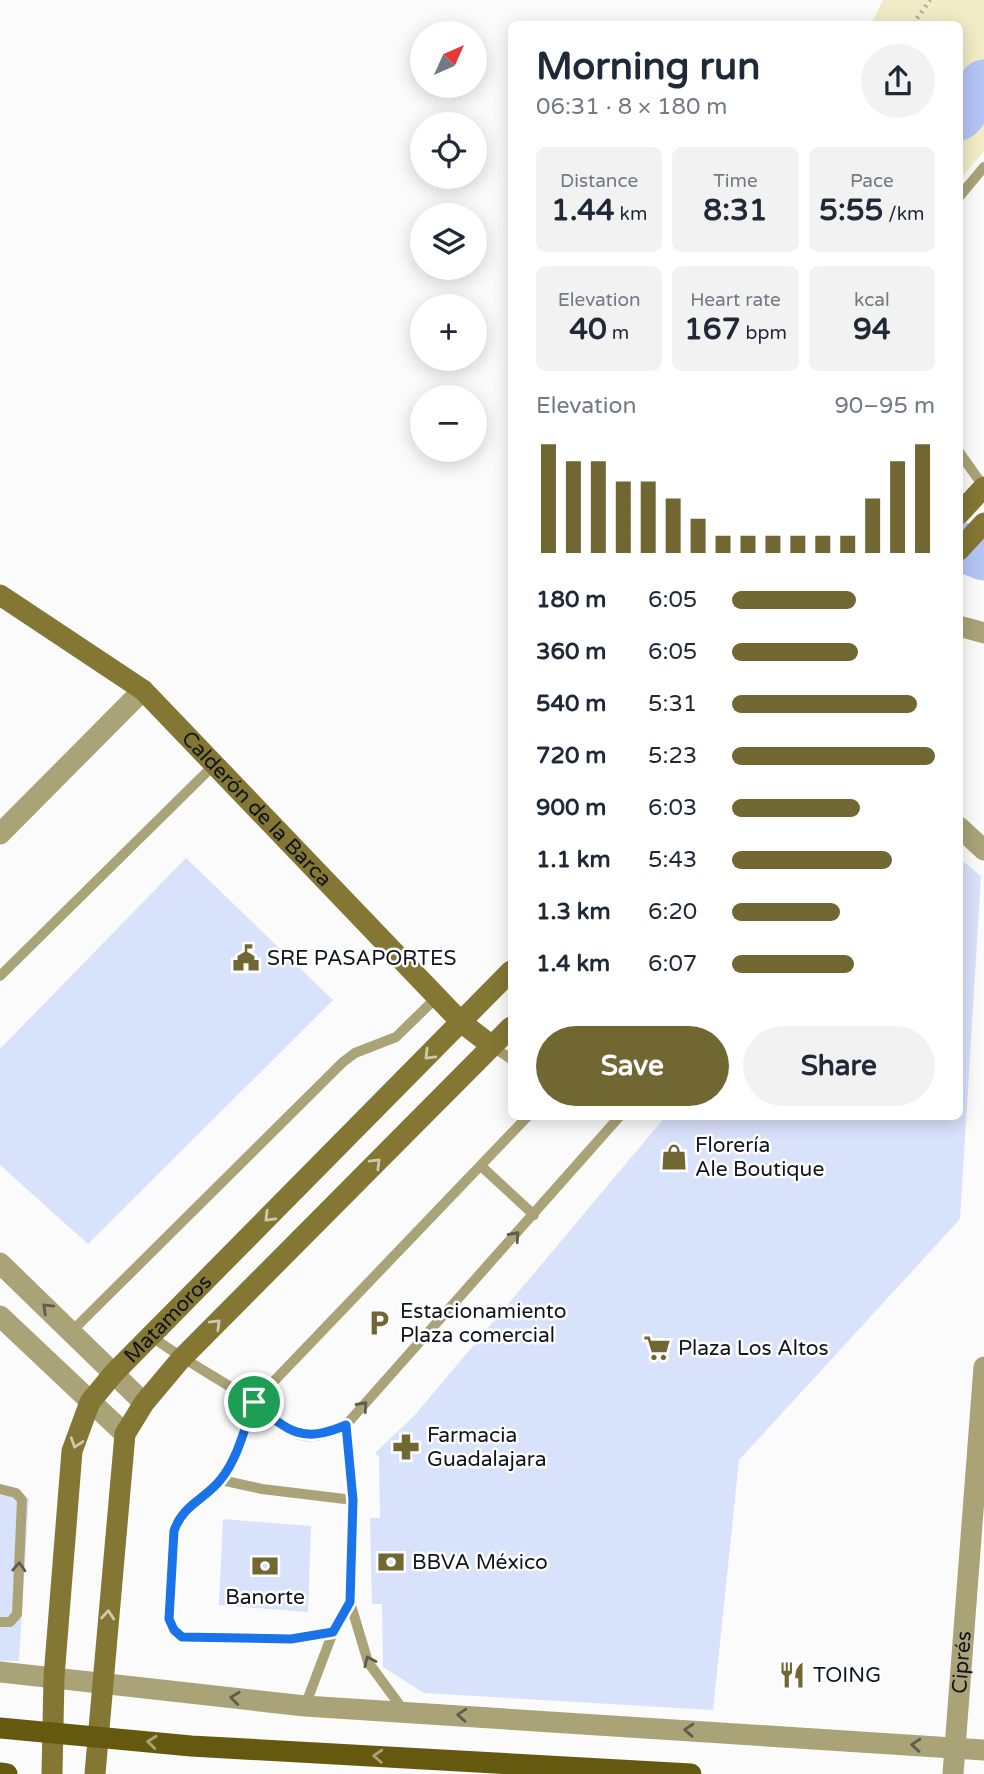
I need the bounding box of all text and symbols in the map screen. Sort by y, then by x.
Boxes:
north arrow [410,21,486,98]
map controls [410,21,487,462]
text: Morning run [536,44,760,90]
button: share [861,44,935,118]
text: 06:31 · 8 × 180 m [536,93,727,121]
button: locate [410,112,487,189]
text: Distance [560,170,638,192]
text: Time [713,170,758,192]
text: Pace [850,170,894,192]
text: 1.44 [551,192,615,229]
text: 8:31 [703,192,768,229]
text: 5:55 [819,192,883,229]
button: layers [410,203,487,280]
text: km [615,203,647,225]
text: /km [883,203,925,225]
text: Elevation [558,289,641,311]
text: Heart rate [690,289,781,311]
text: kcal [854,289,890,311]
button: + [410,294,487,371]
text: 40 [569,311,607,348]
text: 167 [684,311,741,348]
text: 94 [853,311,891,348]
text: m [607,322,629,344]
text: bpm [741,322,787,344]
button: − [410,385,487,462]
text: Elevation [536,392,637,420]
text: 90–95 m [834,392,935,420]
text: 180 m [536,586,606,614]
text: 6:05 [648,586,697,614]
text: 360 m [536,638,606,666]
text: 6:05 [648,638,697,666]
text: 540 m [536,690,606,718]
text: 5:31 [648,690,697,718]
street label: Calderón de la Barca [176,726,337,892]
text: 720 m [536,742,606,770]
text: 5:23 [648,742,697,770]
text: 900 m [536,794,606,822]
text: 6:03 [648,794,697,822]
text: 1.1 km [536,846,611,874]
text: 5:43 [648,846,697,874]
text: 1.3 km [536,898,611,926]
text: 6:20 [648,898,697,926]
public building icon: SRE PASAPORTES [231,943,261,973]
place label: SRE PASAPORTES [267,946,457,971]
text: 1.4 km [536,950,610,978]
text: 6:07 [648,950,697,978]
button: Save [536,1026,729,1106]
button: Share [743,1026,935,1106]
one-way arrow [424,1046,437,1059]
place label: Florería Ale Boutique [695,1133,824,1182]
shop icon: Florería Ale Boutique [659,1142,689,1172]
one-way arrow [368,1158,381,1171]
one-way arrow [264,1208,277,1221]
one-way arrow [507,1231,519,1244]
street label: Matamoros [119,1269,217,1368]
place label: Estacionamiento Plaza comercial [400,1299,566,1348]
one-way arrow [42,1304,55,1317]
parking icon: Estacionamiento Plaza comercial [364,1308,394,1338]
one-way arrow [207,1319,220,1332]
supermarket icon: Plaza Los Altos [642,1333,672,1363]
place label: Plaza Los Altos [678,1336,829,1361]
pin [224,1372,284,1432]
icon: arrive [235,1383,273,1421]
one-way arrow [355,1401,367,1414]
place label: Farmacia Guadalajara [427,1423,547,1472]
pharmacy icon: Farmacia Guadalajara [391,1432,421,1462]
one-way arrow [70,1436,84,1448]
bank icon: BBVA México [376,1547,406,1577]
place label: BBVA México [412,1550,548,1575]
bank icon: Banorte [250,1551,280,1581]
one-way arrow [11,1561,26,1572]
place label: Banorte [225,1585,305,1610]
one-way arrow [100,1610,115,1621]
street label: Ciprés [947,1630,976,1695]
one-way arrow [363,1656,377,1668]
restaurant icon: TOING [777,1660,807,1690]
place label: TOING [813,1663,881,1688]
one-way arrow [229,1691,241,1706]
one-way arrow [456,1708,467,1723]
one-way arrow [683,1723,694,1738]
one-way arrow [147,1735,158,1750]
one-way arrow [910,1737,921,1752]
one-way arrow [372,1749,383,1764]

